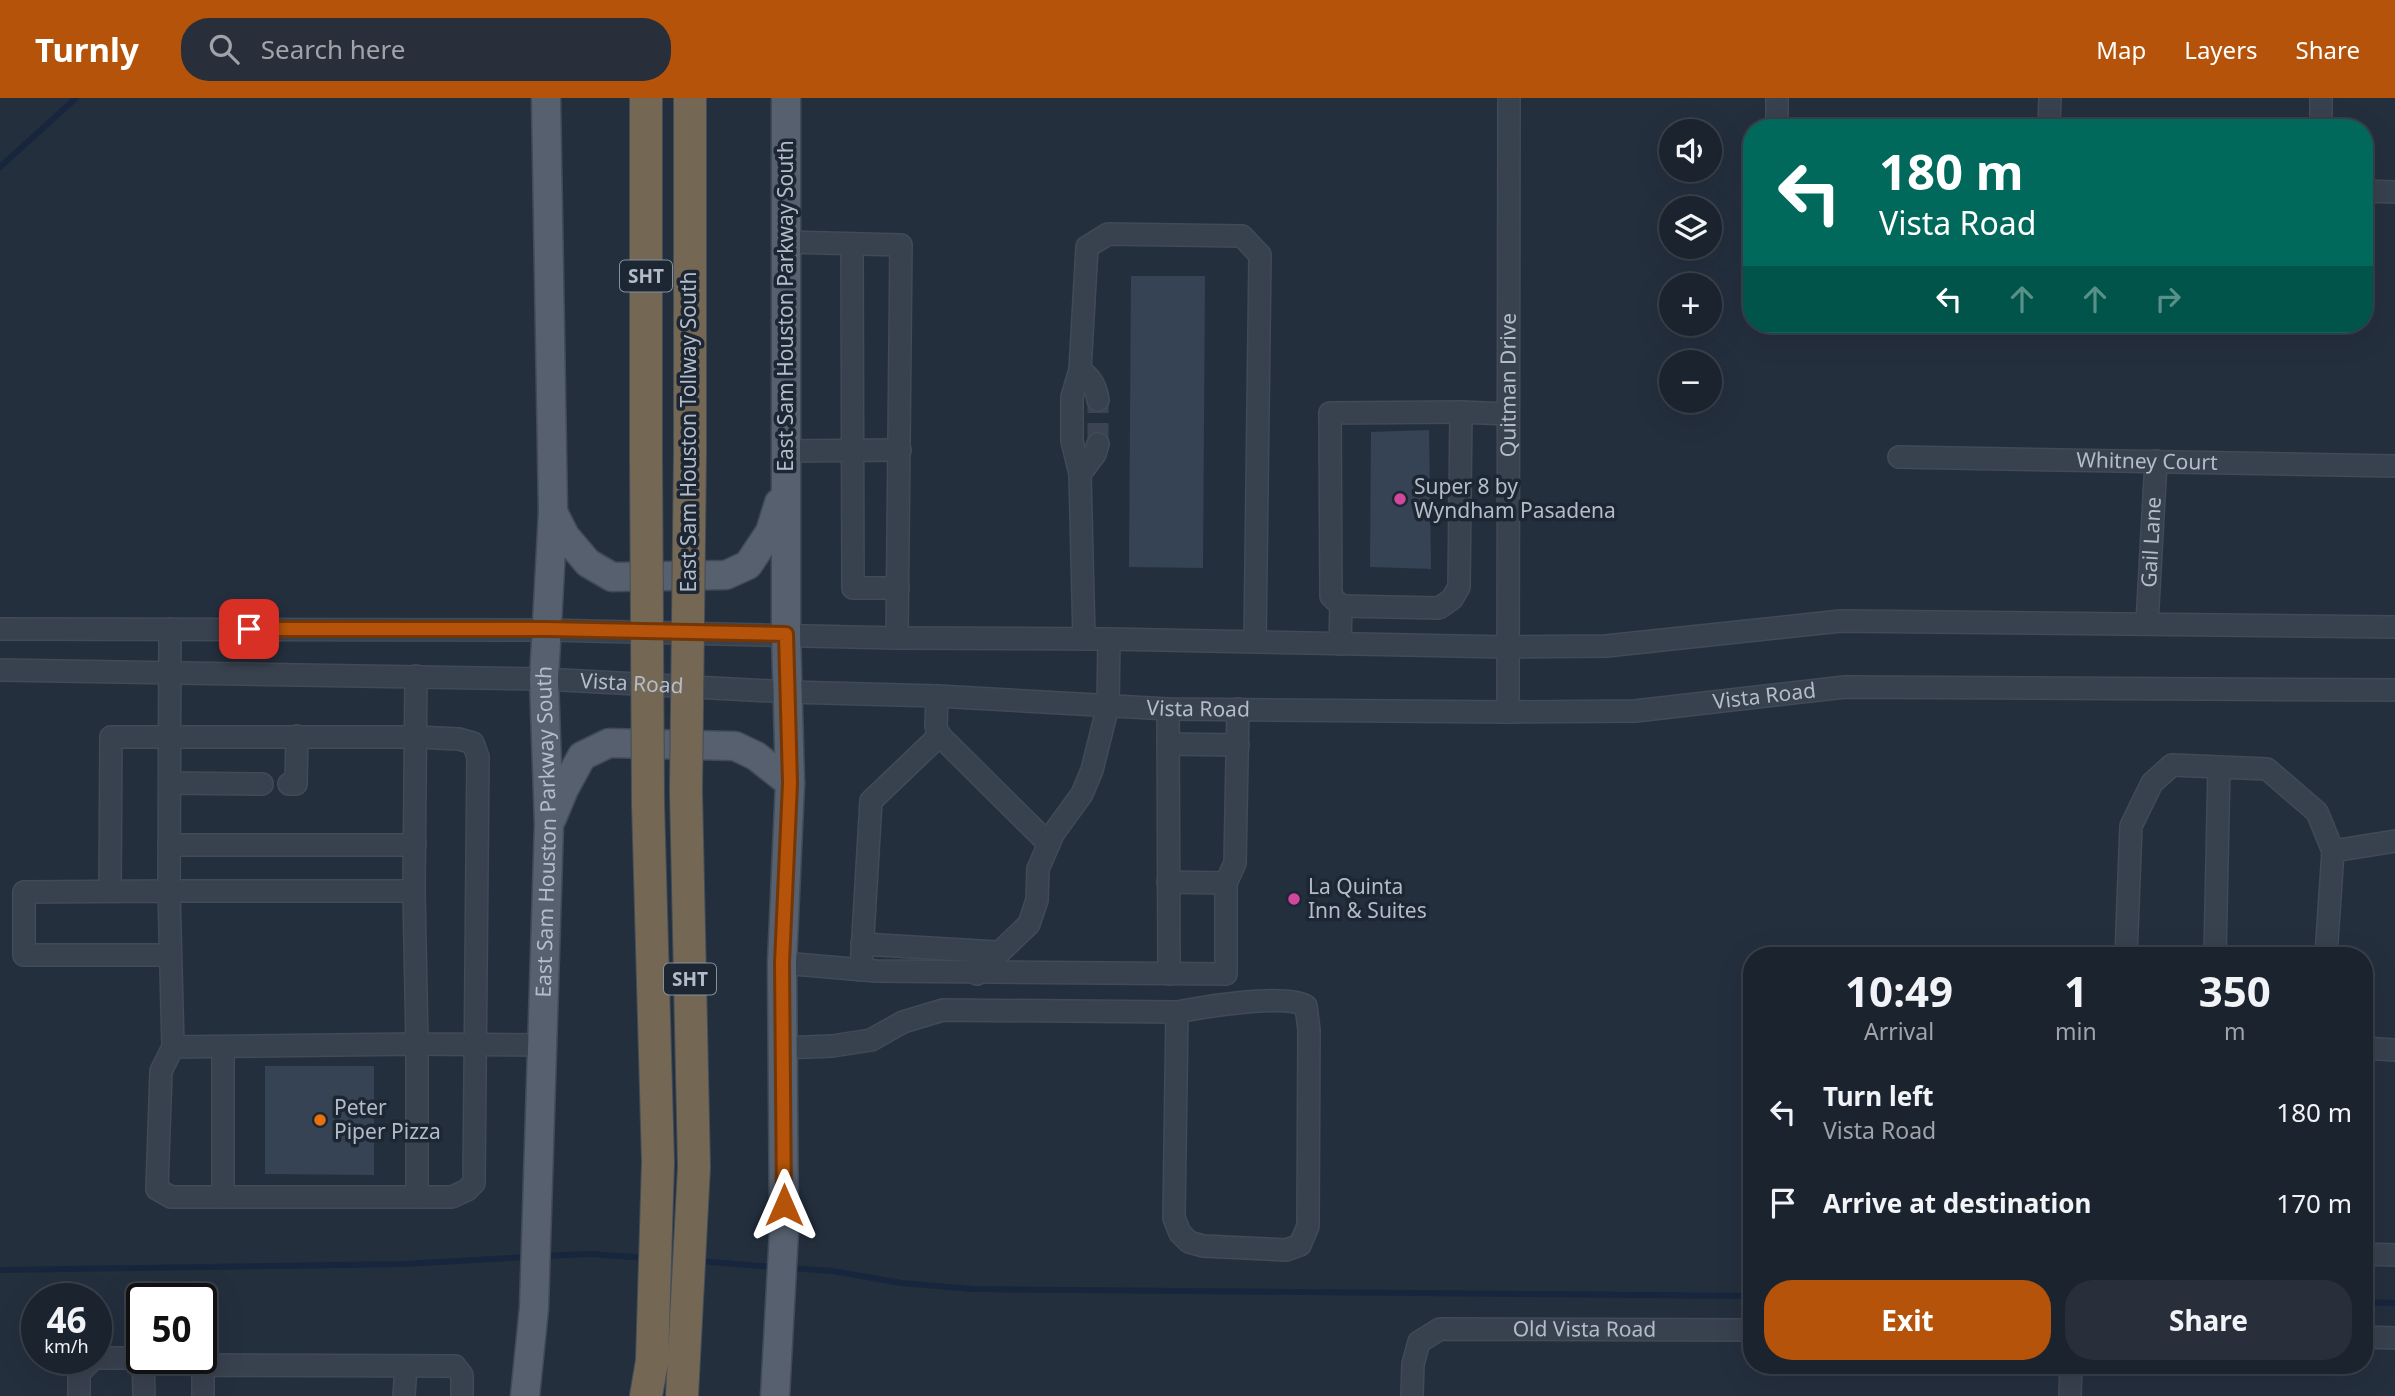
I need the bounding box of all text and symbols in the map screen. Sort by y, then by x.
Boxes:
search box [181,18,671,81]
text: Turnly [35,27,139,72]
icon: search [205,30,243,68]
text: Search here [261,31,405,67]
text: Map [2096,33,2146,66]
text: Layers [2184,33,2258,66]
text: Share [2296,33,2360,66]
map controls [1659,119,1722,413]
button: sound [1659,119,1722,182]
text: 180 m [1879,138,2024,204]
street label: East Sam Houston Parkway South [771,140,799,472]
icon: left [1764,147,1855,238]
button: layers [1659,196,1722,259]
text: Vista Road [1879,201,2037,244]
road number: SHT [620,260,672,292]
street label: East Sam Houston Tollway South [674,272,702,592]
button: + [1659,273,1722,336]
icon: left [1930,280,1968,318]
icon: ahead [2003,280,2041,318]
icon: ahead [2076,280,2114,318]
icon: right [2149,280,2187,318]
street label: Quitman Drive [1493,313,1522,457]
button: − [1659,350,1722,413]
street label: Whitney Court [2076,445,2218,476]
place label: Super 8 by Wyndham Pasadena [1414,472,1616,524]
marker: Super 8 by Wyndham Pasadena [1392,491,1408,507]
street label: Gail Lane [2134,496,2167,588]
pin [219,599,279,659]
icon: arrive [230,610,268,648]
street label: East Sam Houston Parkway South [529,665,562,998]
street label: Vista Road [579,666,684,699]
street label: Vista Road [1711,675,1817,715]
street label: Vista Road [1146,693,1250,723]
place label: La Quinta Inn & Suites [1308,872,1427,924]
marker: La Quinta Inn & Suites [1286,891,1302,907]
text: 10:49 [1845,962,1953,1019]
text: 1 [2064,962,2088,1019]
text: 350 [2199,962,2271,1019]
road number: SHT [664,964,716,995]
text: Arrival [1864,1015,1934,1047]
text: min [2055,1015,2097,1047]
text: m [2224,1015,2246,1047]
text: Turn left [1823,1078,1934,1114]
place label: Peter Piper Pizza [334,1093,441,1145]
icon: left [1764,1093,1802,1131]
text: 180 m [2276,1094,2352,1130]
marker: Peter Piper Pizza [312,1112,328,1128]
text: Vista Road [1823,1114,1936,1146]
position arrow [747,1168,821,1242]
icon: arrive [1764,1184,1802,1222]
text: Arrive at destination [1823,1185,2092,1221]
text: 170 m [2276,1185,2352,1221]
button: Exit [1764,1280,2051,1360]
button: Share [2065,1280,2352,1360]
speed limit sign: 50 [126,1283,217,1374]
text: 46 [46,1296,87,1343]
street label: Old Vista Road [1513,1314,1656,1343]
text: km/h [44,1334,89,1358]

